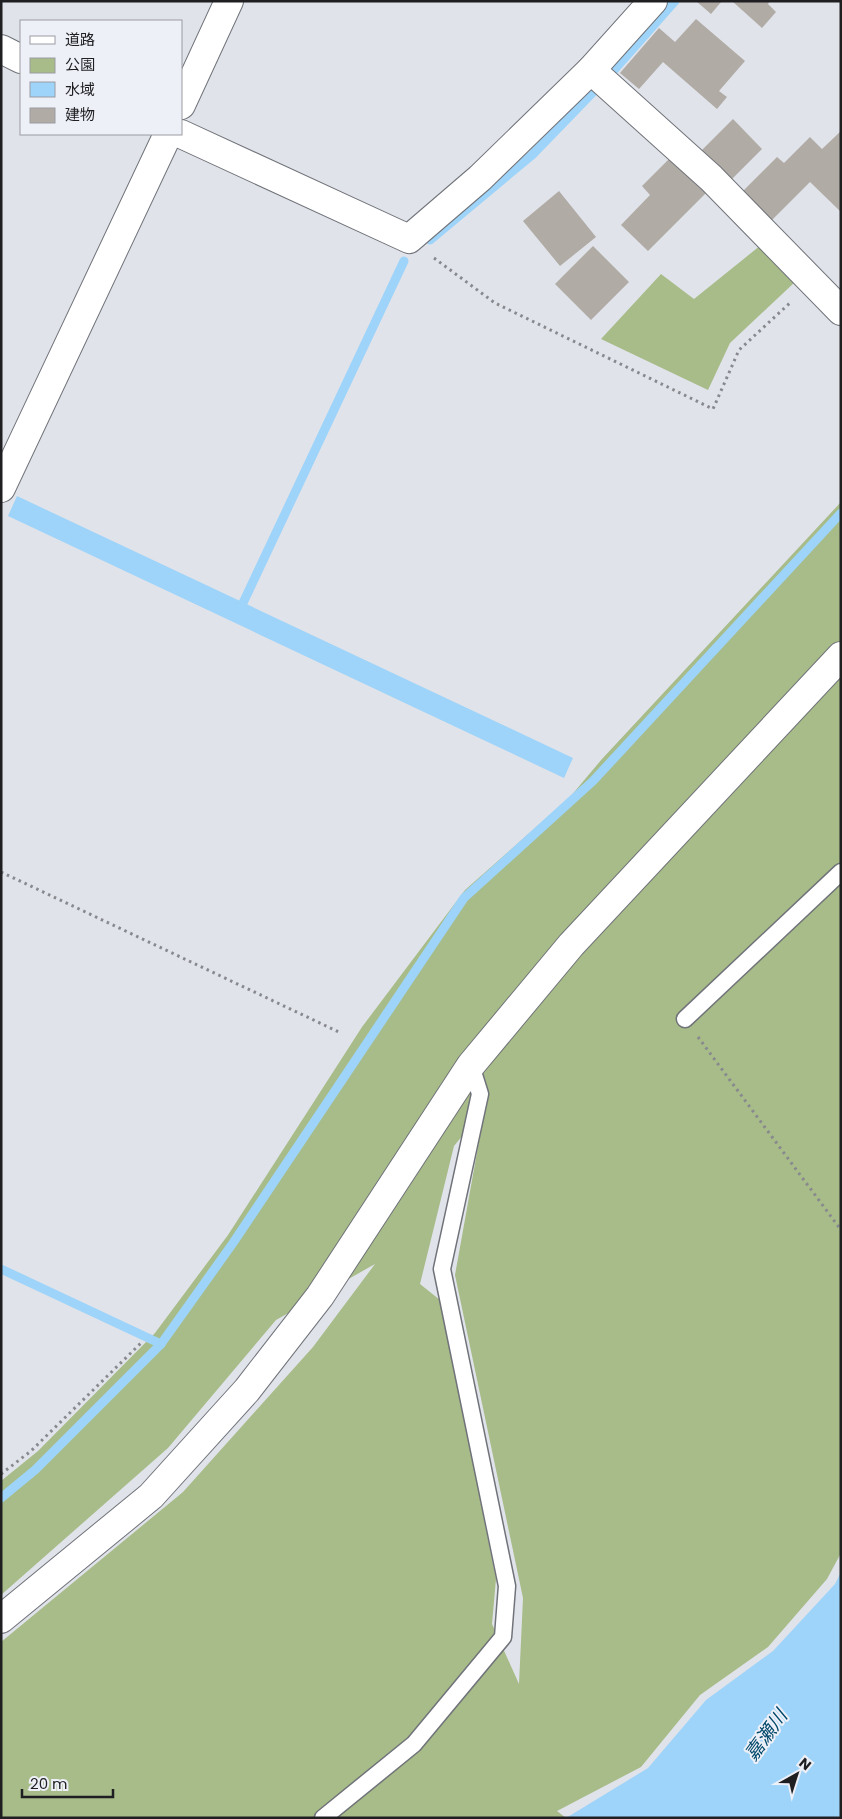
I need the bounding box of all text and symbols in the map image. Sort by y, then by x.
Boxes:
legend [20,20,182,135]
text: 道路 [65,29,95,50]
text: 公園 [65,54,95,75]
text: 水域 [65,79,95,100]
text: 建物 [65,104,95,125]
water label: 嘉瀬川 [738,1702,795,1766]
north arrow [772,1749,822,1799]
text: N [795,1753,816,1775]
scale bar [22,1766,114,1798]
text: 20 m [30,1773,68,1794]

